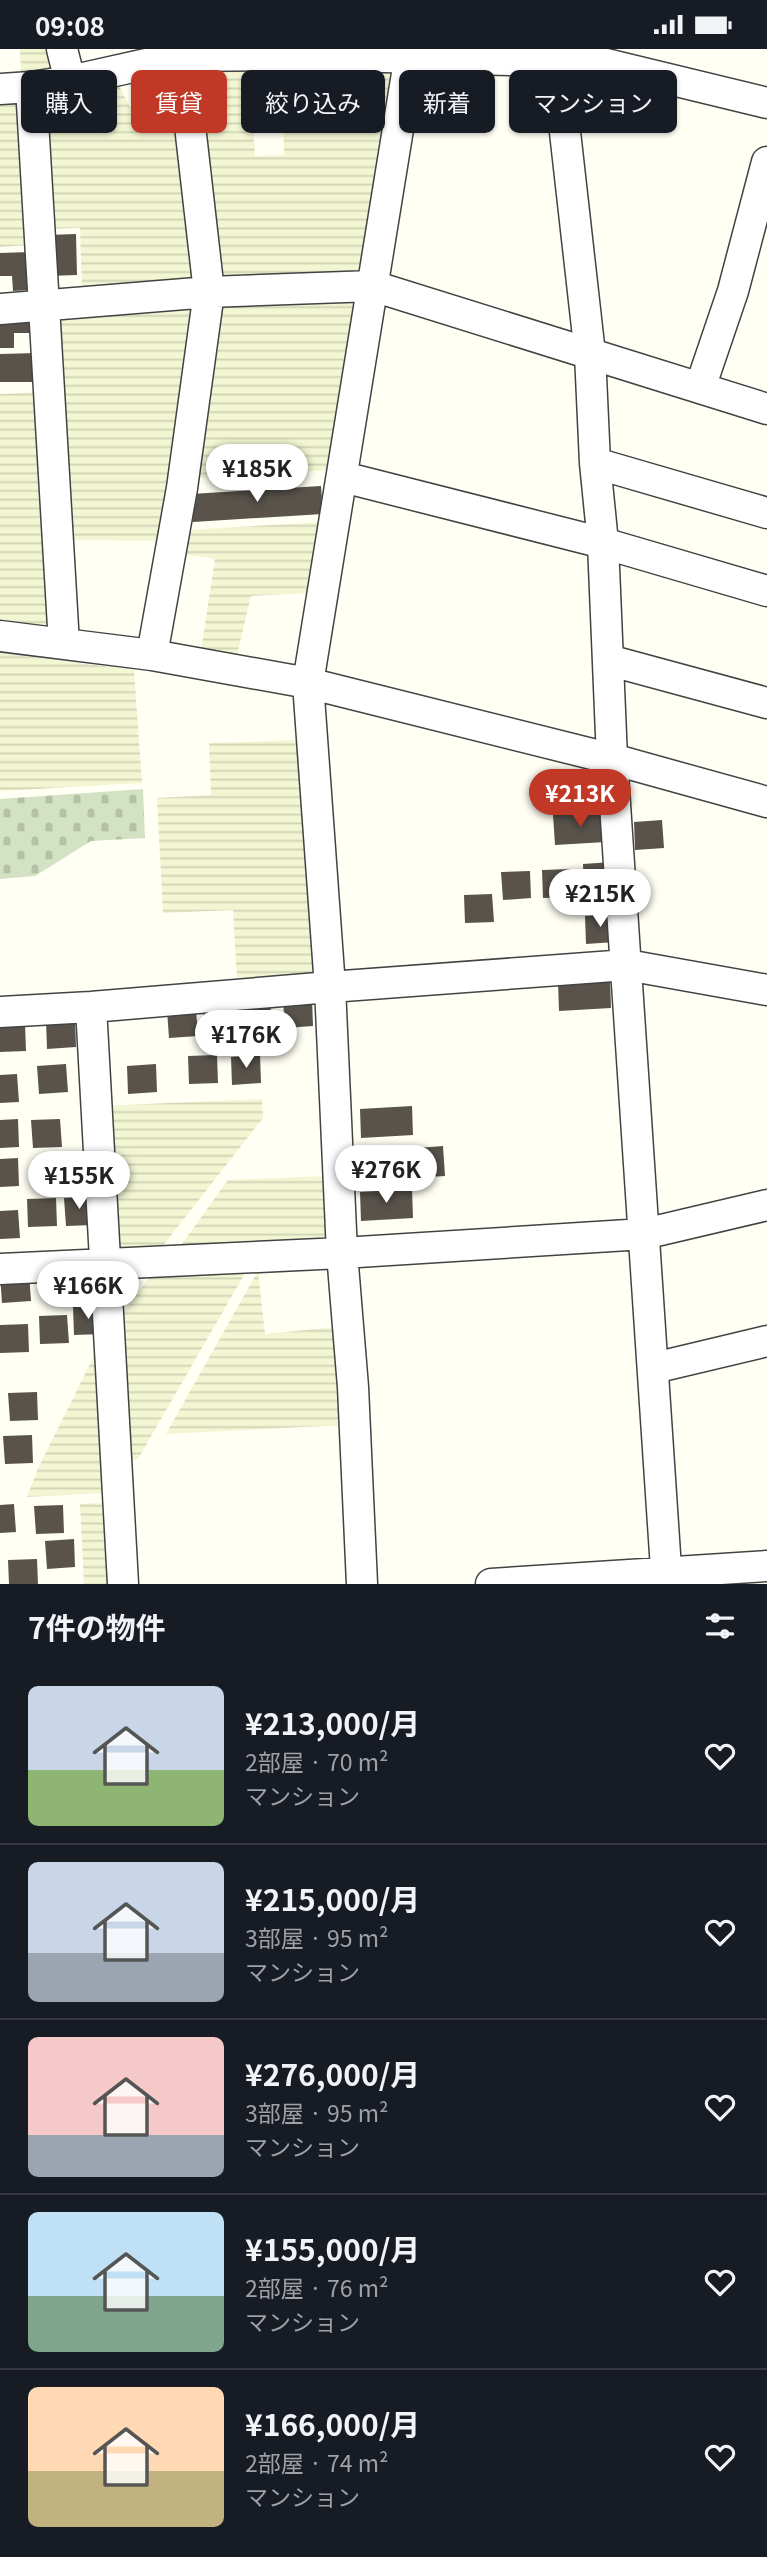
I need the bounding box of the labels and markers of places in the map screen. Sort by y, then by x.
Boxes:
pin: ¥185K [208,445,306,504]
pin: ¥213K [531,769,629,829]
pin: ¥215K [551,869,649,929]
pin: ¥176K [197,1011,295,1070]
pin: ¥276K [337,1145,435,1205]
pin: ¥155K [30,1151,128,1211]
pin: ¥166K [39,1261,137,1321]

